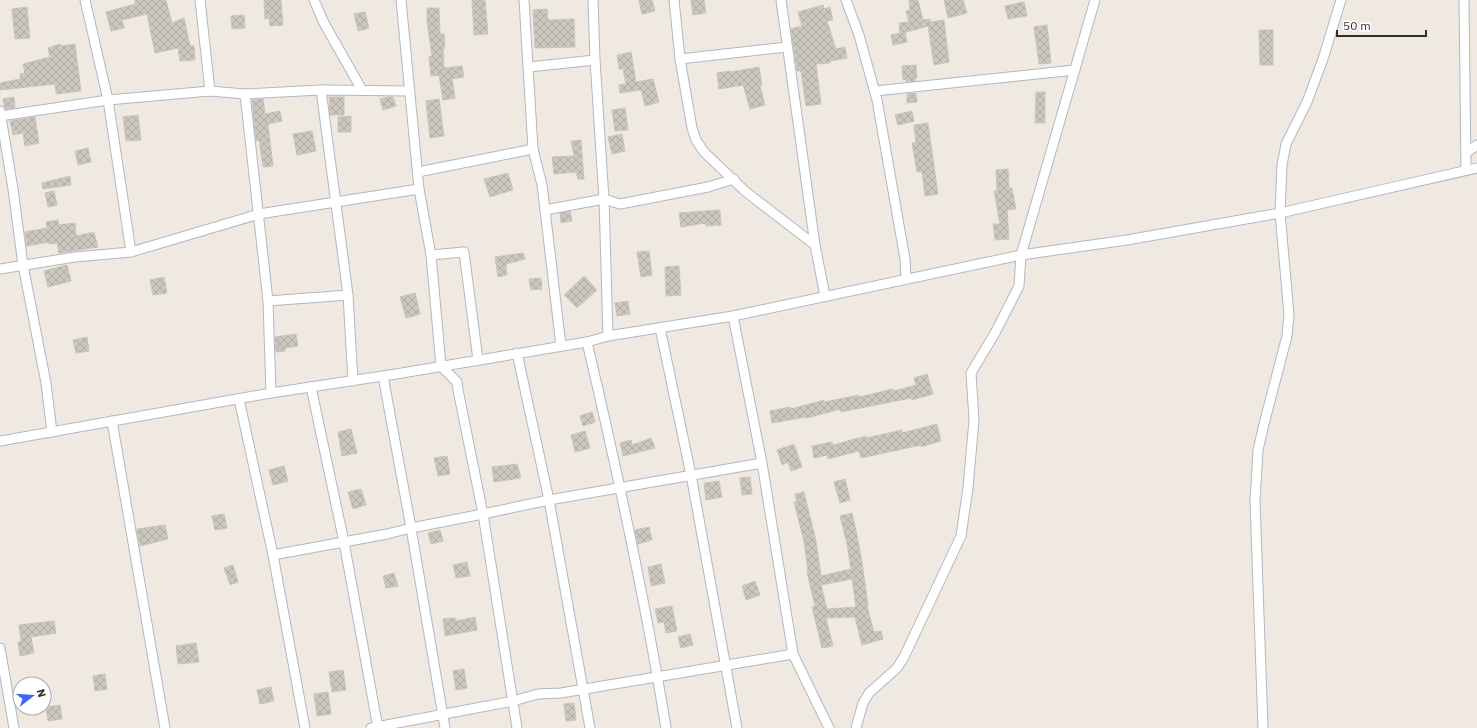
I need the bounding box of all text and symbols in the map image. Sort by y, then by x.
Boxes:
scale bar [1337,12,1426,38]
text: 50 m [1343,18,1371,33]
north arrow [12,676,52,716]
text: N [34,687,49,699]

